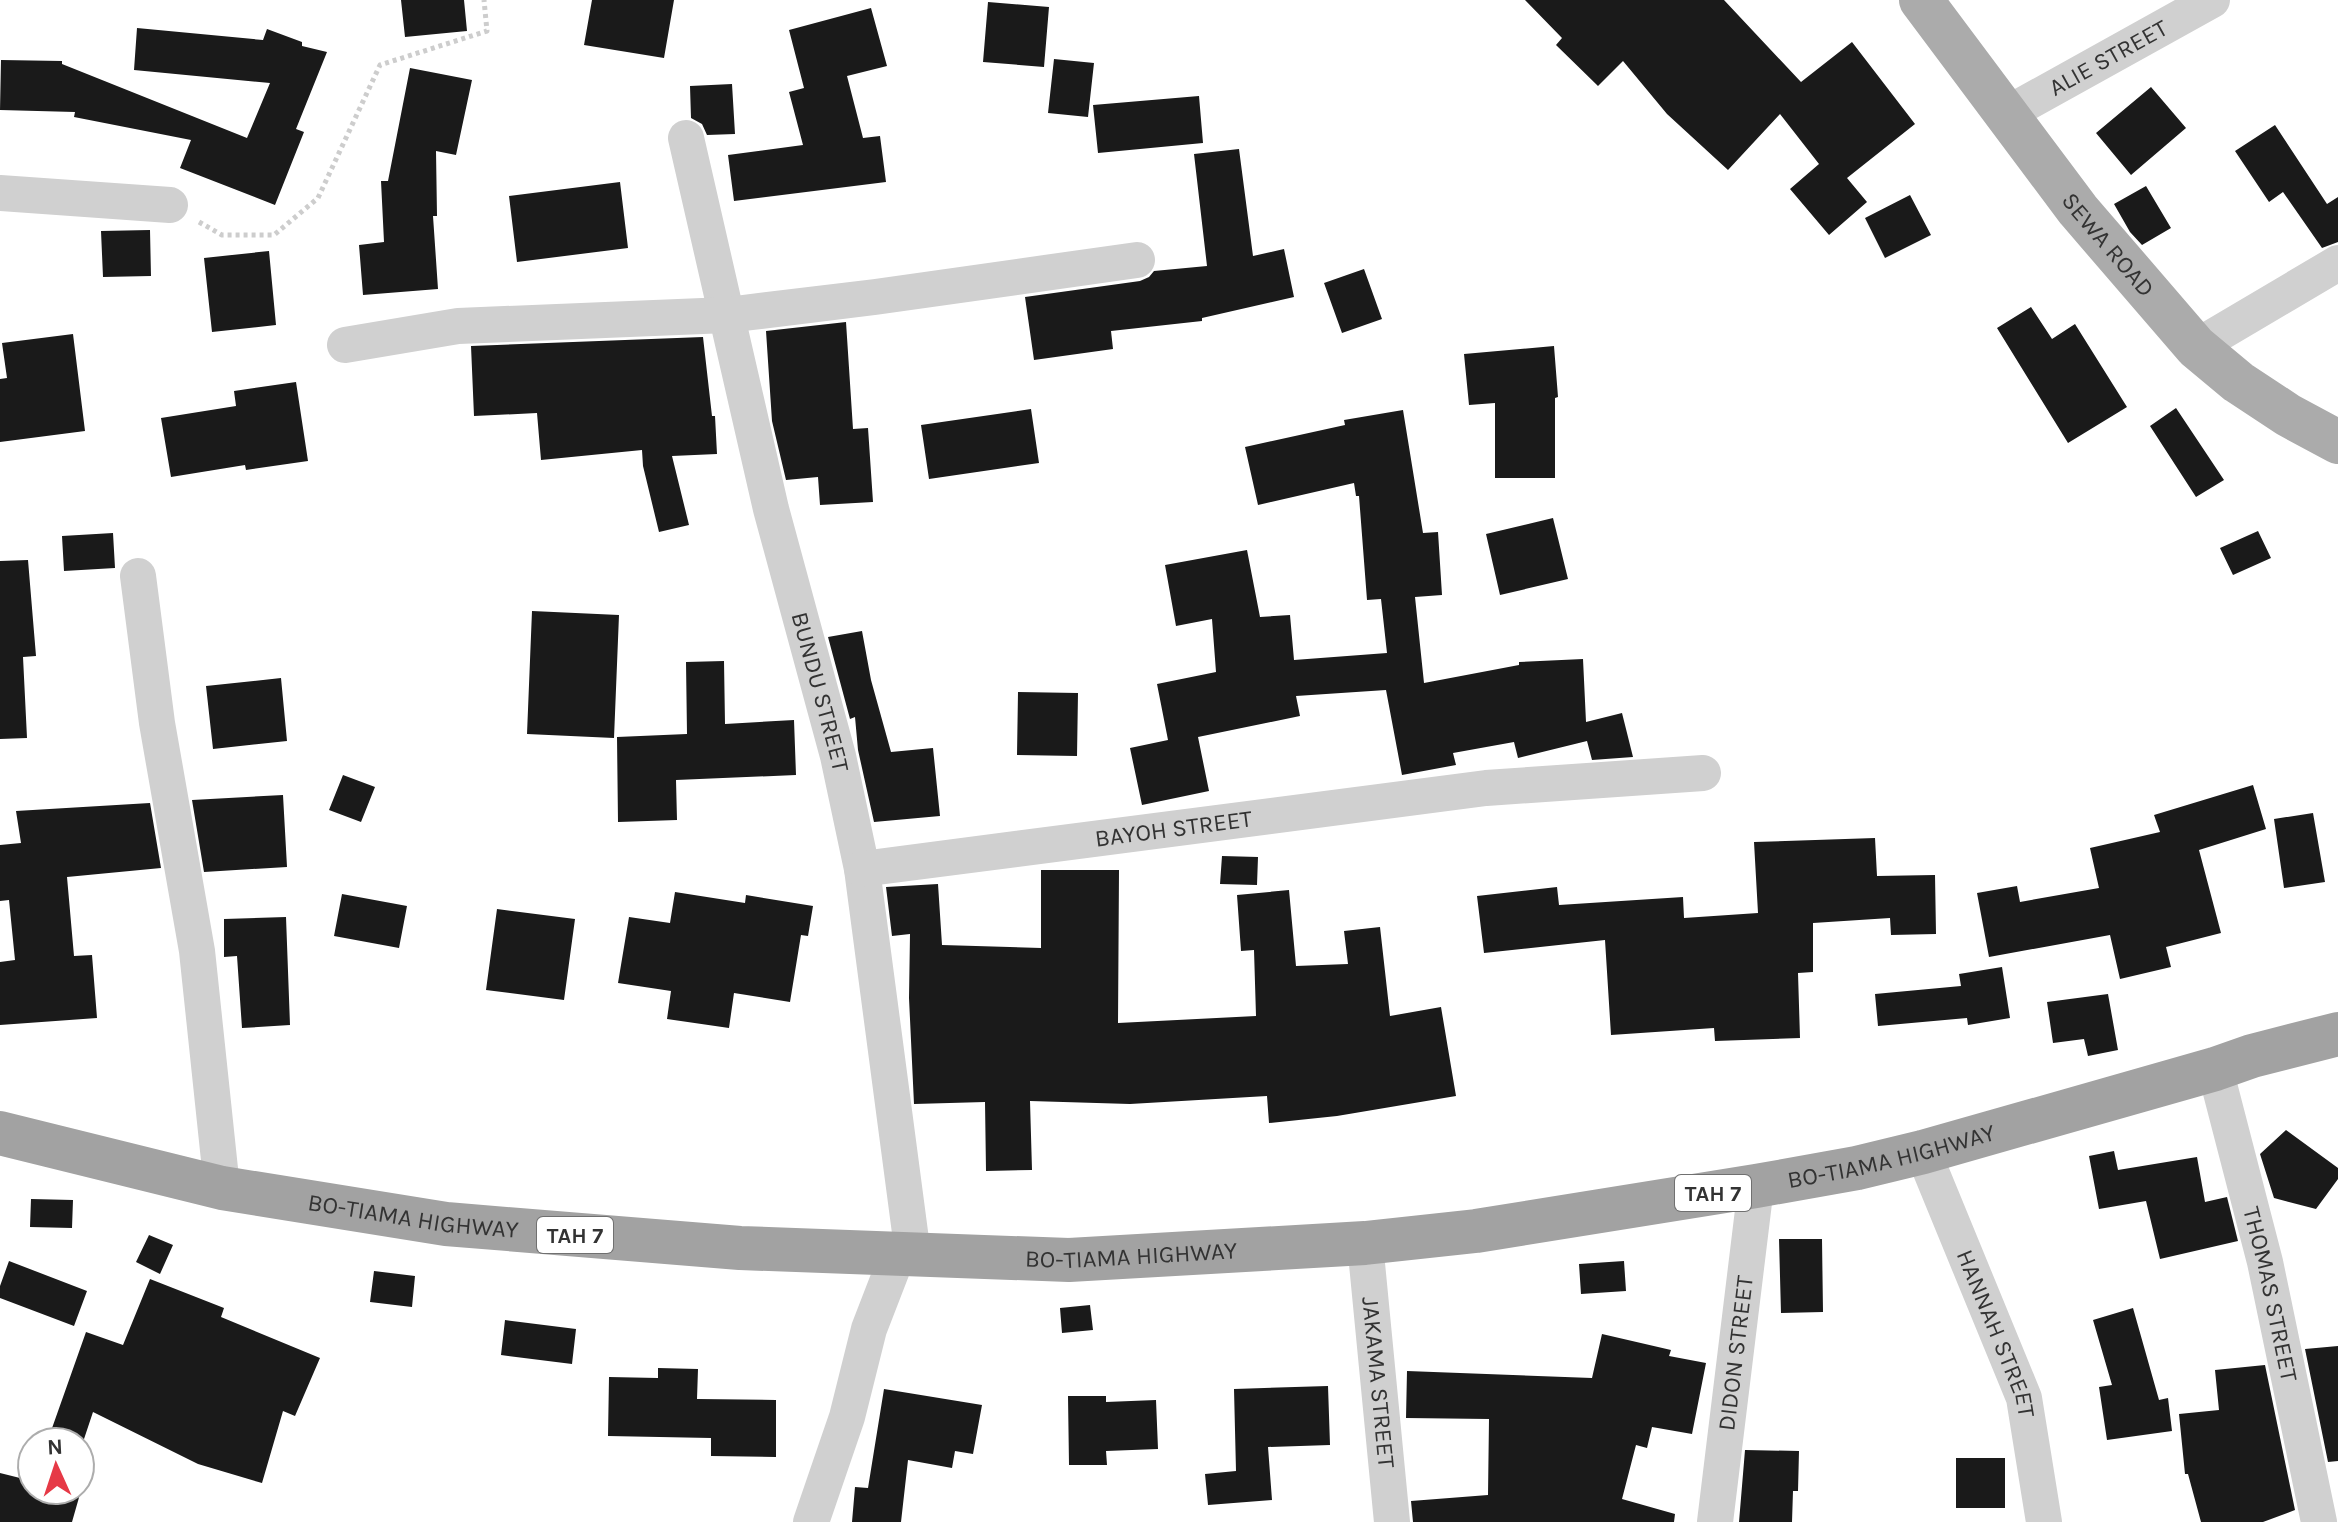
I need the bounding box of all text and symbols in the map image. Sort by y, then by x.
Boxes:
street label: ALIE STREET [2044,14,2172,102]
street label: SEWA ROAD [2056,187,2160,302]
street label: BUNDU STREET [786,609,855,774]
street label: BAYOH STREET [1093,805,1254,853]
street label: BO-TIAMA HIGHWAY [1785,1118,1998,1194]
road number: TAH 7 [1675,1175,1751,1211]
street label: BO-TIAMA HIGHWAY [306,1188,520,1244]
street label: THOMAS STREET [2237,1204,2303,1384]
road number: TAH 7 [537,1217,613,1253]
street label: BO-TIAMA HIGHWAY [1024,1236,1238,1274]
street label: HANNAH STREET [1951,1245,2041,1419]
street label: DIDON STREET [1712,1274,1759,1433]
street label: JAKAMA STREET [1356,1295,1401,1469]
north arrow [16,1426,96,1506]
text: N [46,1434,64,1460]

